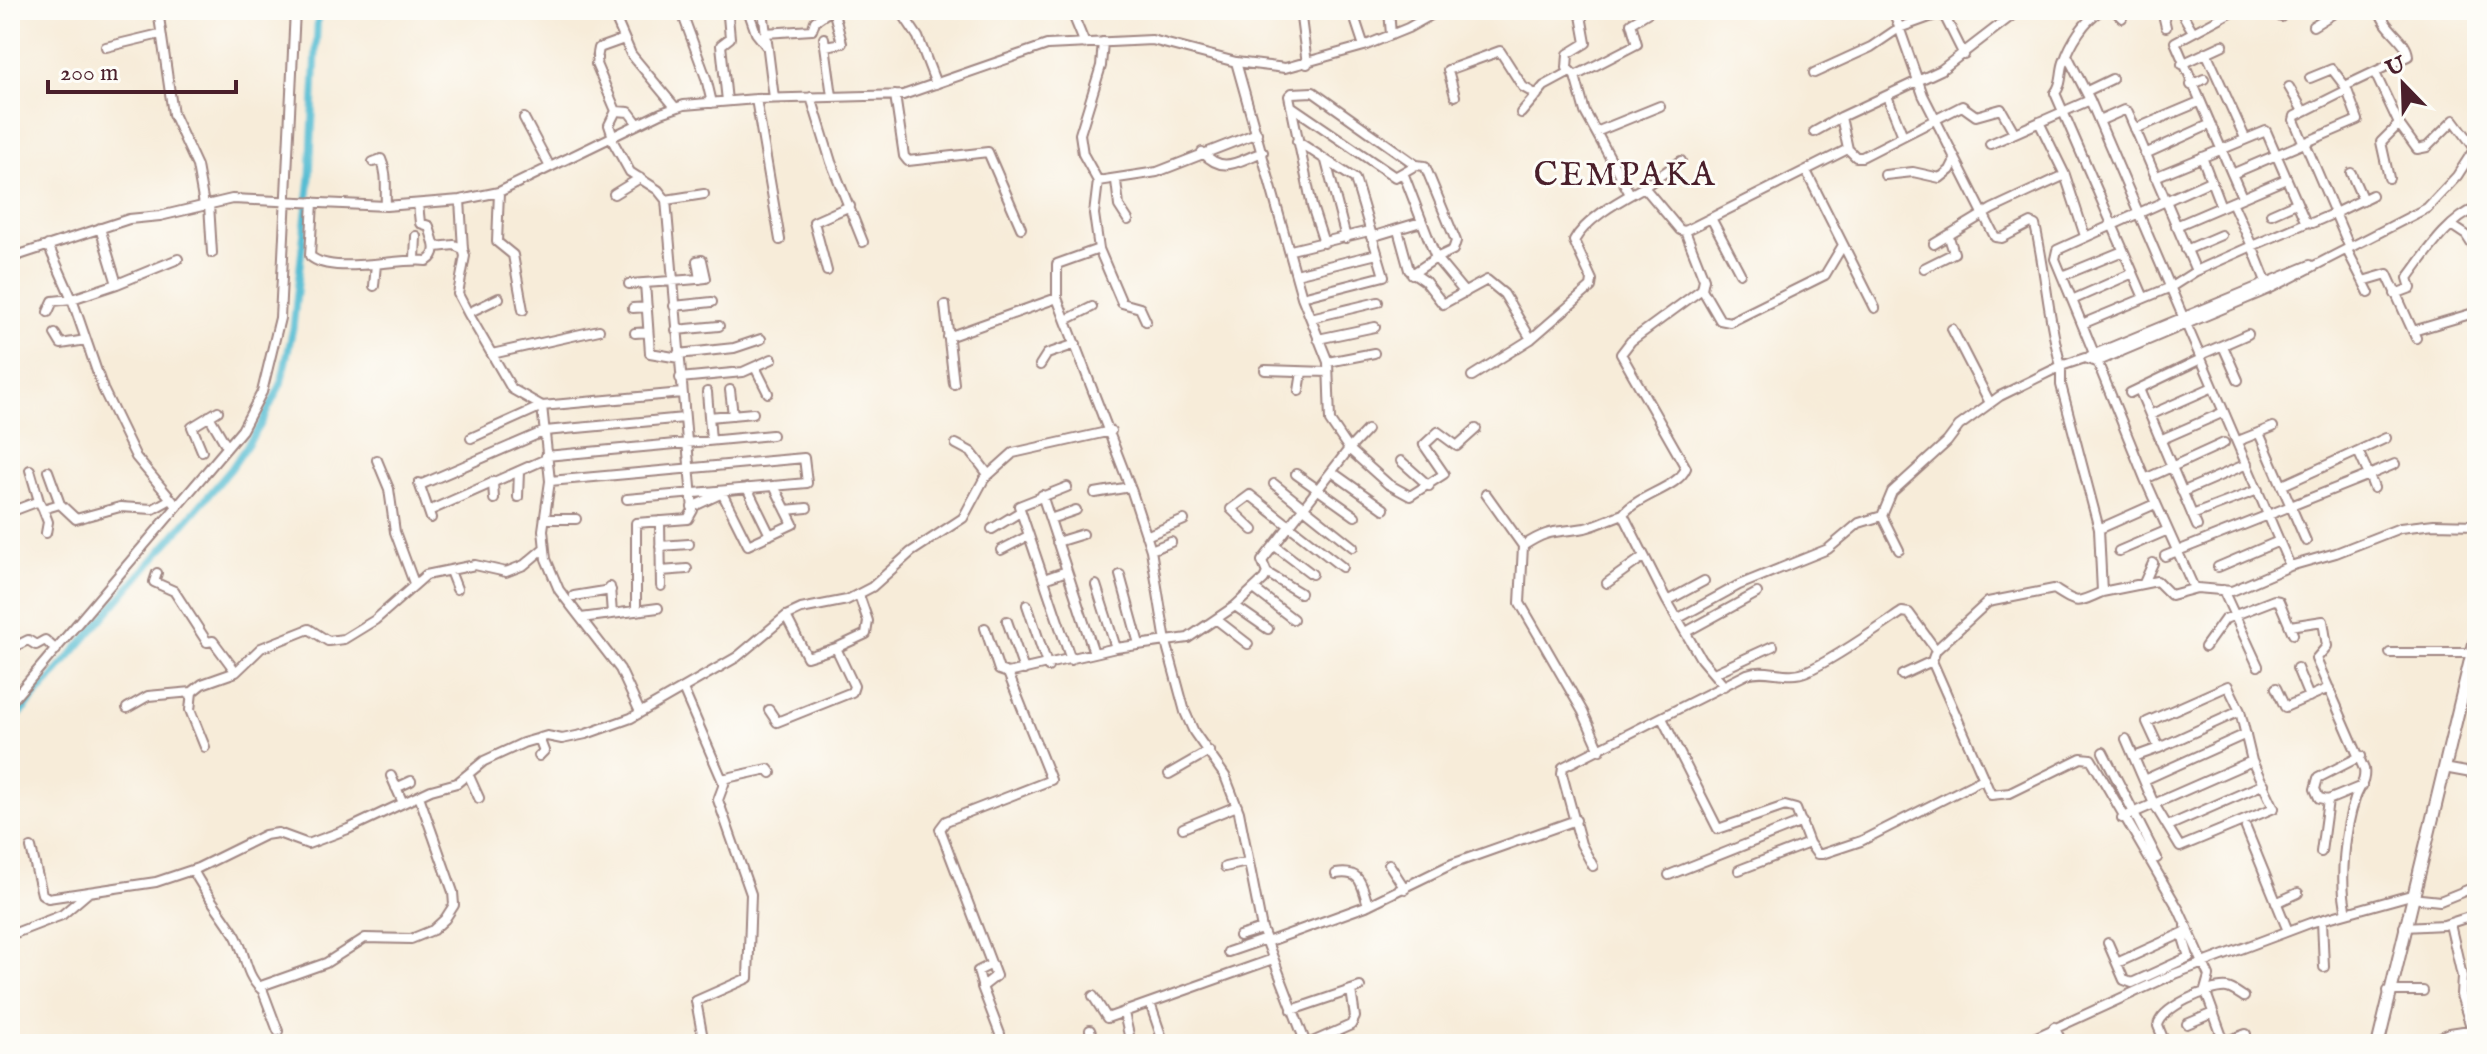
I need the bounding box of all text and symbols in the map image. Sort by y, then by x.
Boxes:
scale bar [48,44,236,94]
north arrow [2363,44,2443,124]
text: U [2381,50,2411,84]
text: 200 m [60,58,119,89]
district label: CEMPAKA [1533,154,1717,197]

